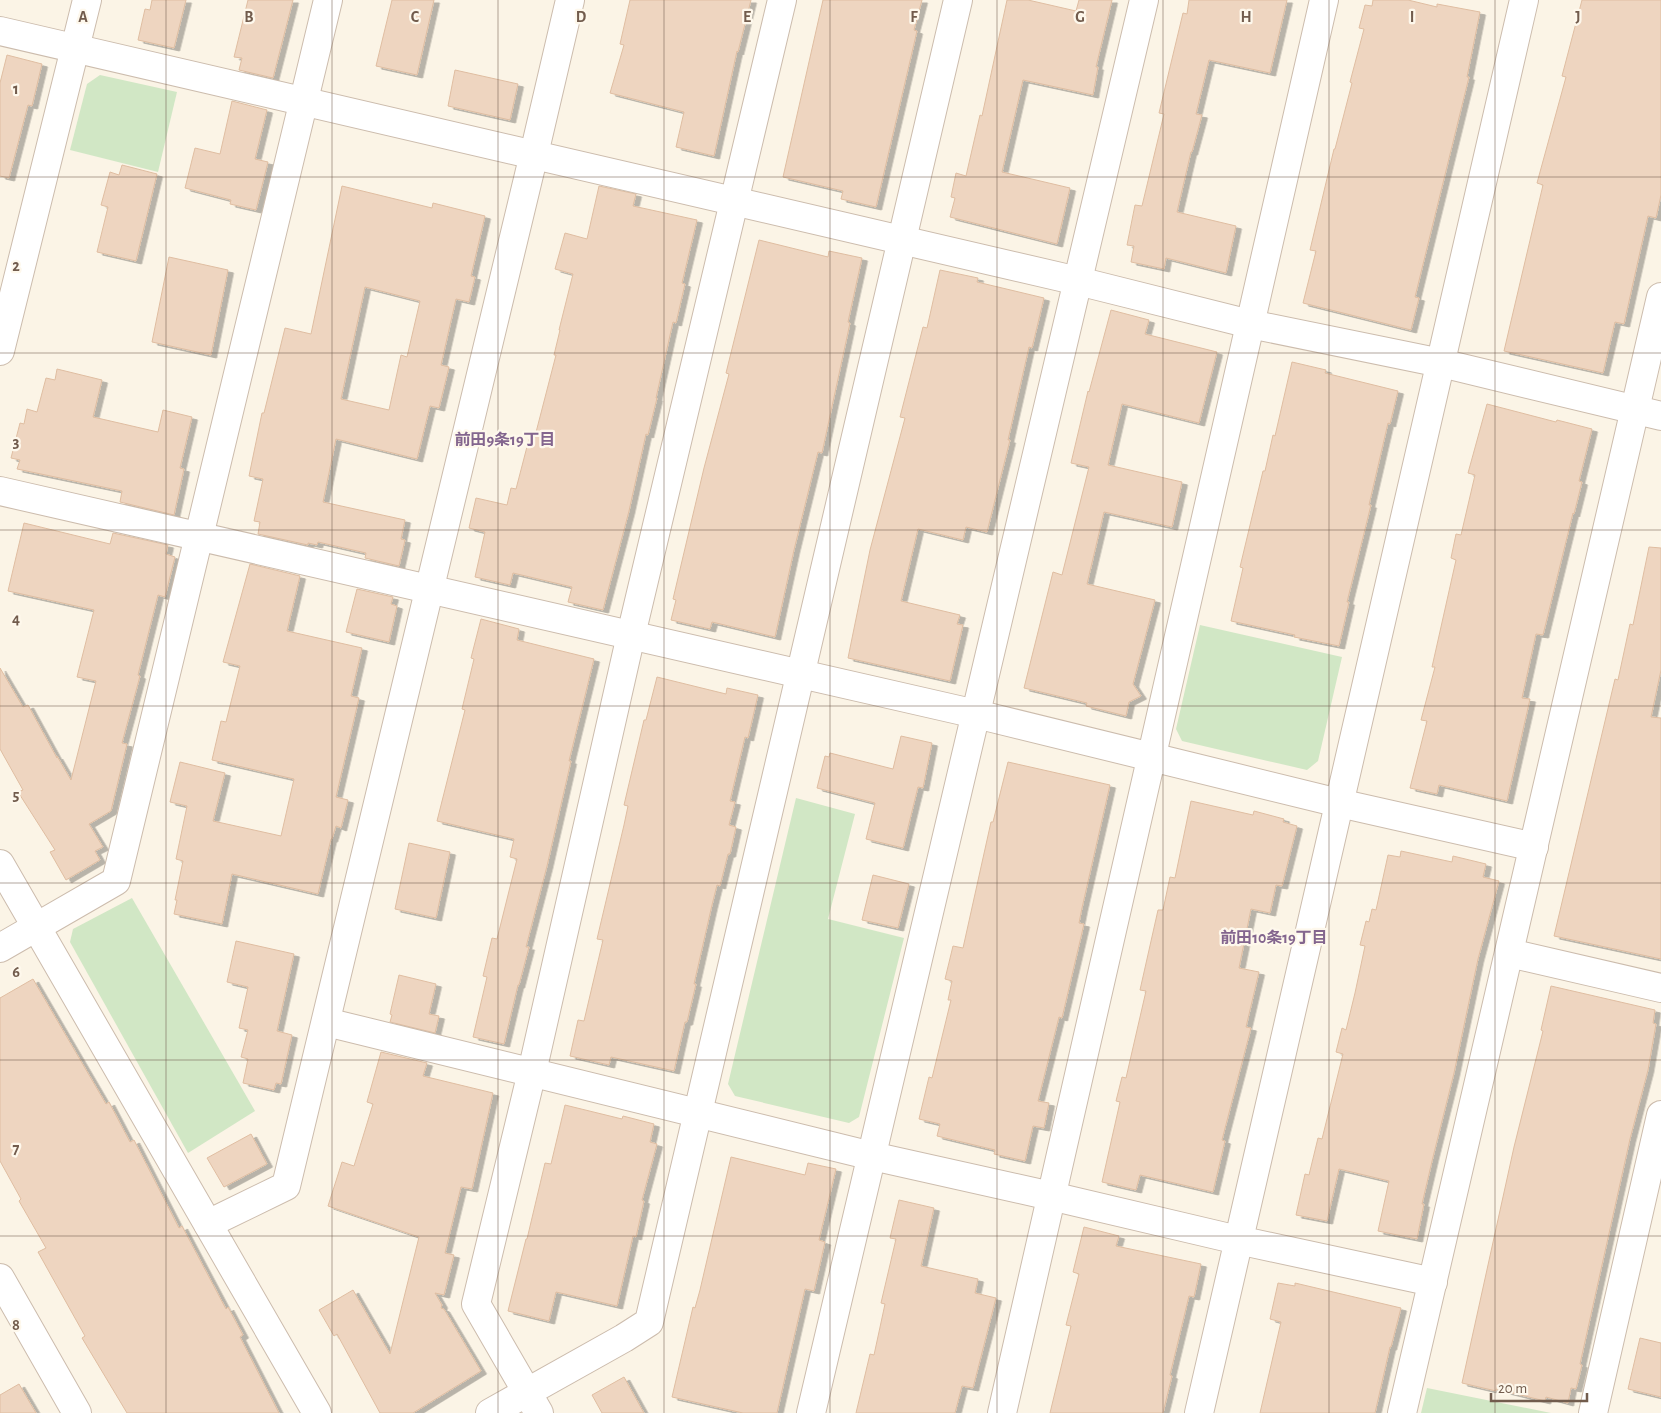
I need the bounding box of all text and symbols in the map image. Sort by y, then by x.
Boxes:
text: A [78,9,88,25]
text: B [244,9,254,25]
text: C [411,9,420,25]
text: D [576,9,587,25]
text: E [743,9,751,25]
text: F [910,9,918,25]
text: G [1075,9,1085,25]
text: H [1240,9,1252,25]
text: I [1410,9,1414,25]
text: J [1575,9,1581,25]
text: 1 [13,81,19,97]
text: 2 [12,258,20,274]
district label: 前田9条19丁目 [454,431,556,448]
text: 3 [13,434,20,450]
text: 4 [12,611,20,627]
text: 5 [13,787,20,803]
district label: 前田10条19丁目 [1220,929,1328,946]
text: 6 [12,964,20,980]
text: 7 [13,1141,20,1157]
text: 8 [12,1317,20,1333]
scale bar [1491,1370,1587,1402]
text: 20 m [1498,1381,1527,1396]

